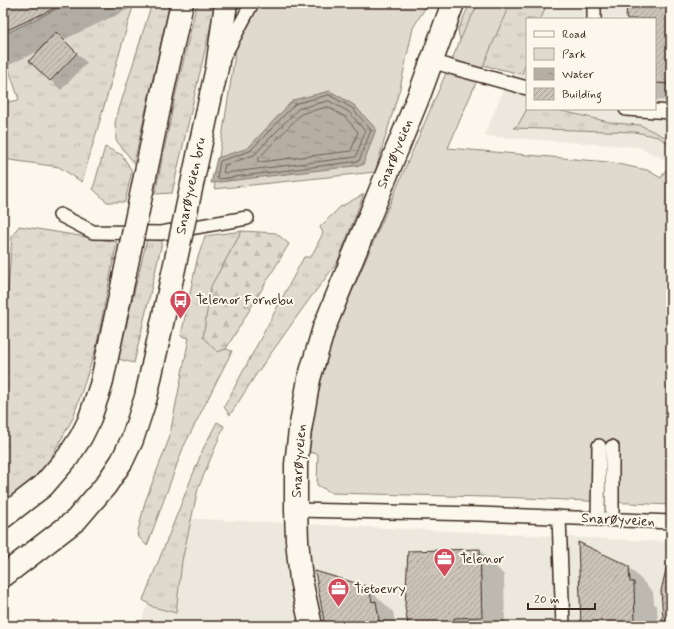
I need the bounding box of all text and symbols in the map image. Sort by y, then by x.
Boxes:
legend [526,18,656,110]
text: Road [562,27,586,43]
text: Park [562,47,586,63]
text: Water [562,67,594,83]
text: Building [562,87,602,104]
street label: Snarøyveien [373,117,417,191]
street label: Snarøyveien bru [172,136,210,236]
bus stop icon: Telenor Fornebu [168,287,194,320]
place label: Telenor Fornebu [196,291,294,309]
street label: Snarøyveien [287,424,311,498]
street label: Snarøyveien [581,509,655,531]
office icon: Telenor [431,546,457,579]
place label: Telenor [460,550,505,568]
office icon: Tietoevry [325,576,351,609]
place label: Tietoevry [354,580,406,598]
scale bar [528,585,595,611]
text: 20 m [534,592,560,608]

